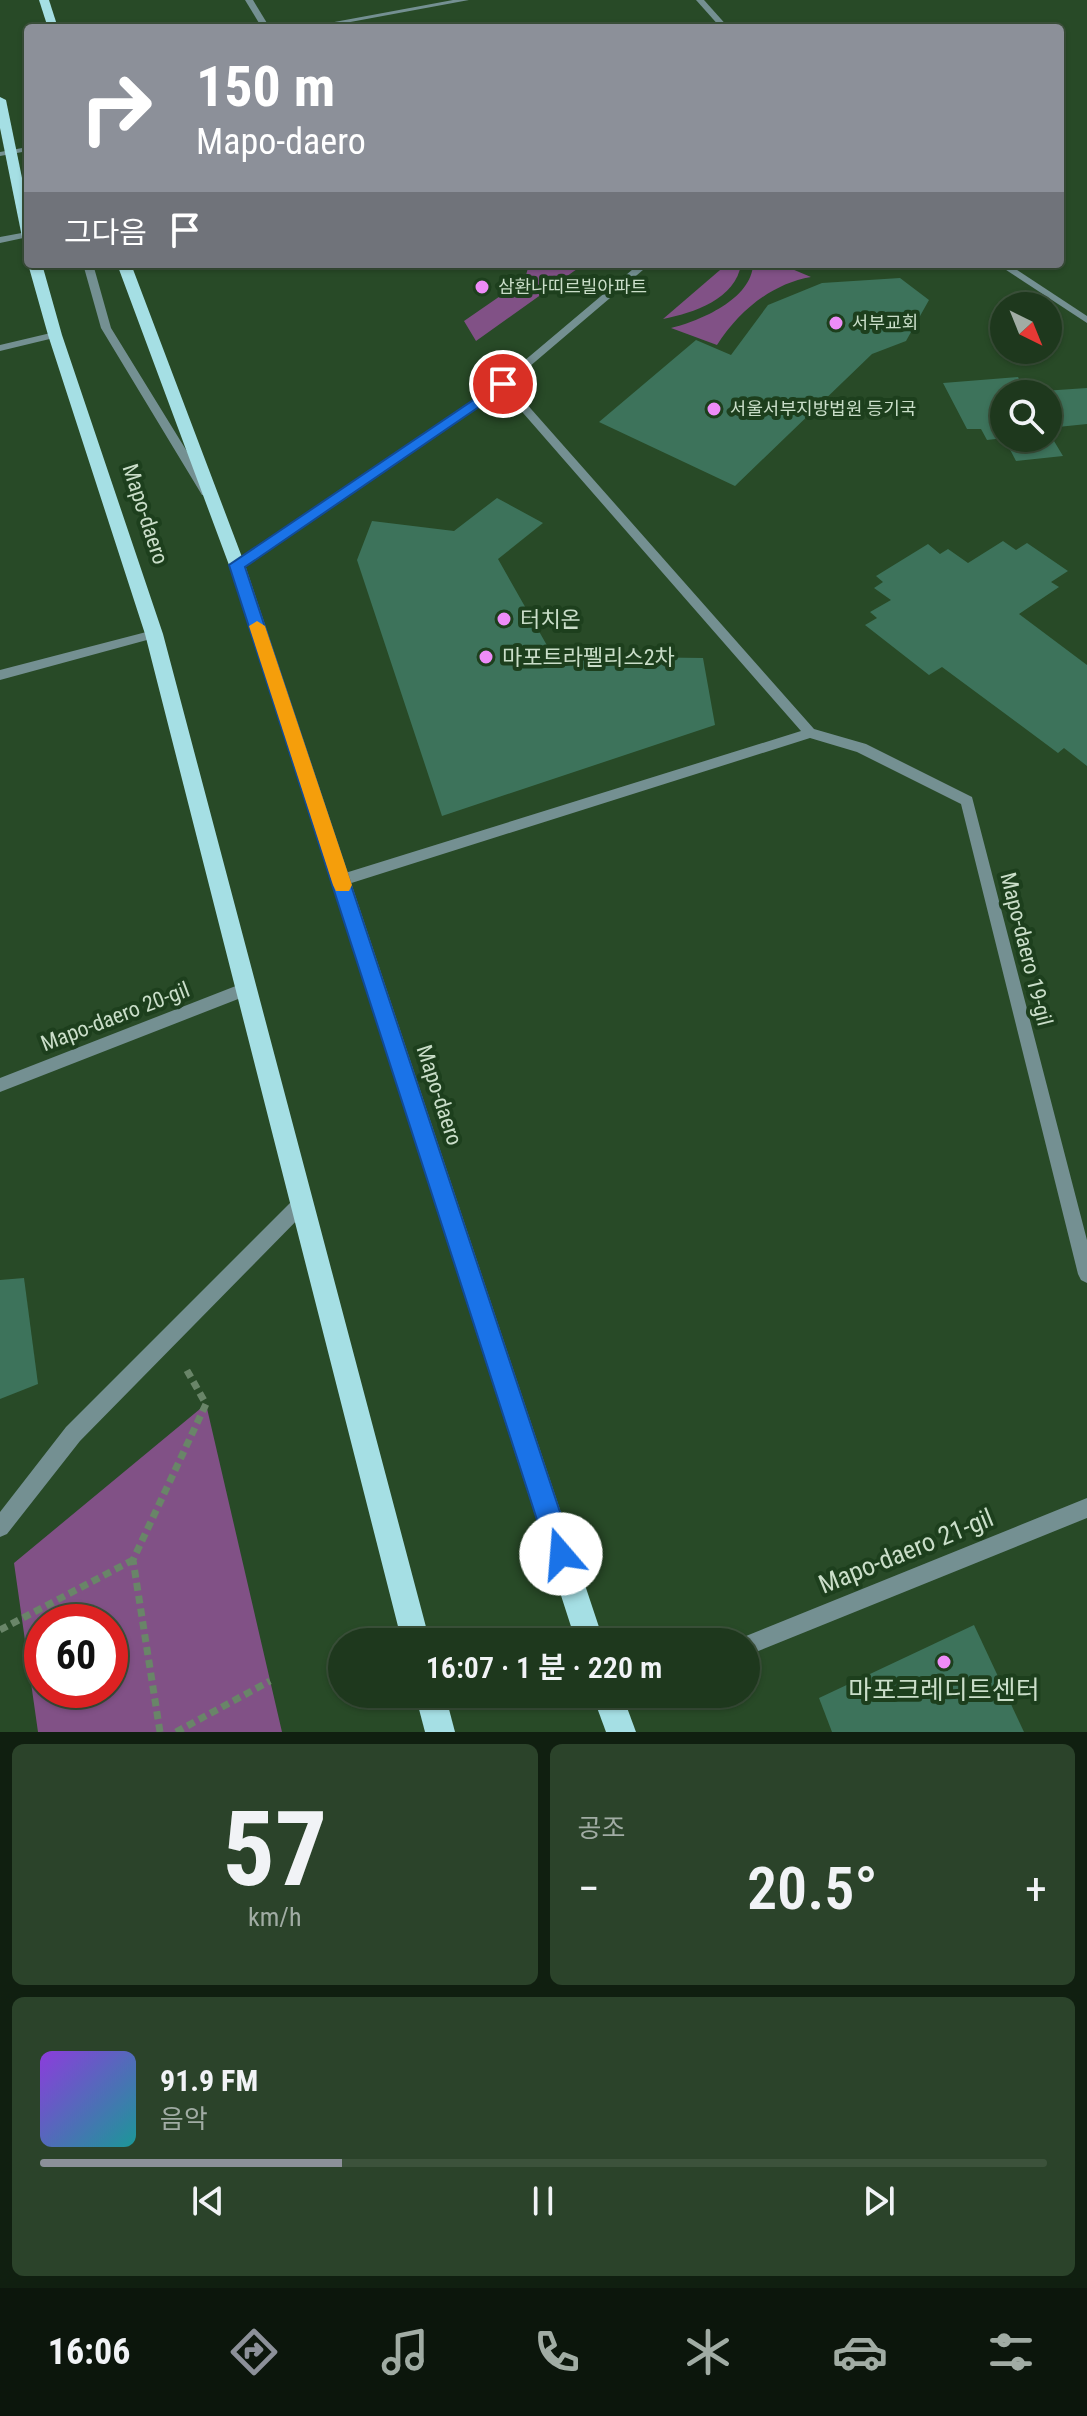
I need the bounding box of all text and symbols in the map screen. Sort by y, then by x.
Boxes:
text: 150 m [196,54,335,120]
icon: right [64,56,168,160]
text: Mapo-daero [196,121,366,163]
icon: arrive [163,208,207,252]
text: 그다음 [64,215,147,250]
place label: 삼환나띠르빌아파트 [498,276,647,297]
marker: 삼환나띠르빌아파트 [473,278,491,296]
north arrow [990,292,1062,364]
map controls [990,292,1062,452]
place label: 서부교회 [852,312,918,333]
marker: 서부교회 [827,314,845,332]
pin [469,350,537,418]
icon: arrive [481,362,525,406]
button: search [990,380,1062,452]
place label: 서울서부지방법원 등기국 [730,398,916,419]
marker: 서울서부지방법원 등기국 [705,400,723,418]
street label: Mapo-daero [118,461,173,567]
place label: 터치온 [520,607,581,632]
marker: 터치온 [495,610,513,628]
place label: 마포트라펠리스2차 [502,645,675,670]
marker: 마포트라펠리스2차 [477,648,495,666]
street label: Mapo-daero 19-gil [995,870,1058,1028]
street label: Mapo-daero 20-gil [37,977,193,1056]
street label: Mapo-daero [412,1042,467,1148]
street label: Mapo-daero 21-gil [814,1502,998,1600]
position arrow [519,1512,603,1596]
speed limit sign: 60 [24,1604,128,1708]
text: 16:07 · 1 분 · 220 m [426,1650,662,1685]
marker: 마포크레디트센터 [935,1653,953,1671]
place label: 마포크레디트센터 [848,1675,1040,1705]
text: 57 [222,1789,327,1910]
text: 공조 [578,1813,625,1843]
text: 20.5° [747,1853,878,1924]
text: − [578,1863,600,1915]
text: + [1025,1863,1047,1915]
text: km/h [248,1902,302,1932]
text: 91.9 FM [160,2063,258,2098]
text: 음악 [160,2104,208,2134]
icon: previous [186,2179,230,2223]
icon: pause [521,2179,565,2223]
icon: next [857,2179,901,2223]
icon: directions [226,2324,282,2380]
icon: music [377,2324,433,2380]
icon: phone [529,2324,585,2380]
icon: climate [680,2324,736,2380]
icon: car [832,2324,888,2380]
icon: filters [983,2324,1039,2380]
text: 16:06 [48,2331,130,2373]

